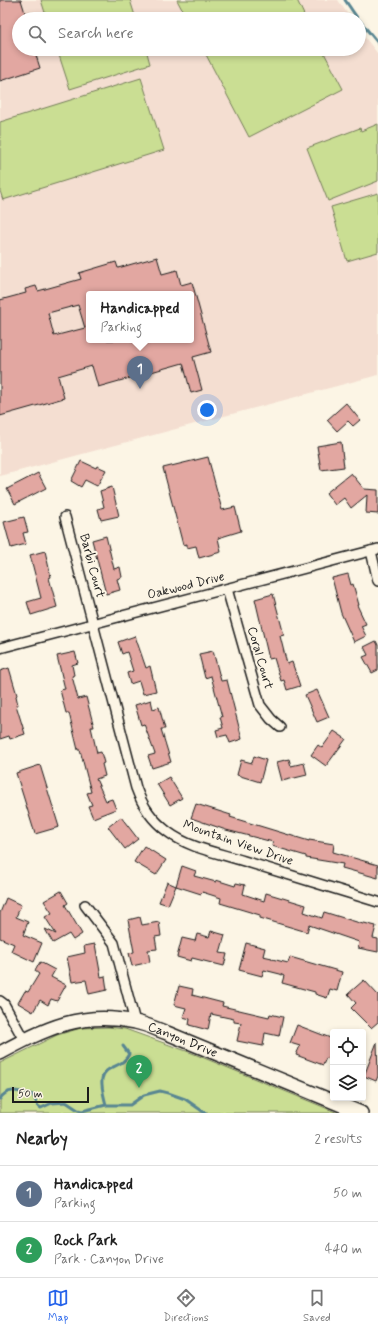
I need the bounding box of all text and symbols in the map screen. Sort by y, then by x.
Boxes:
search box [12,12,366,56]
icon: search [26,23,48,45]
text: Search here [58,24,134,44]
popup [86,291,194,343]
text: Handicapped [101,299,179,319]
text: Parking [101,319,142,336]
pin: 1 [127,356,153,389]
your location [197,400,217,420]
street label: Barbi Court [75,532,109,600]
street label: Oakwood Drive [145,568,227,604]
street label: Coral Court [243,625,277,691]
street label: Mountain View Drive [181,816,296,870]
street label: Canyon Drive [145,1018,220,1061]
map controls [330,1029,366,1101]
button: locate [330,1029,366,1065]
pin: 2 [126,1055,152,1088]
button: layers [330,1065,366,1101]
scale bar [12,1085,89,1104]
text: 50 m [18,1087,43,1101]
text: Nearby [16,1128,68,1150]
text: 2 results [315,1131,362,1148]
text: Handicapped [54,1175,133,1195]
text: 1 [26,1185,32,1202]
text: 50 m [333,1185,362,1202]
text: Parking [54,1195,96,1212]
text: Rock Park [54,1231,117,1251]
text: 2 [26,1241,32,1258]
text: 440 m [325,1241,362,1258]
text: Park · Canyon Drive [54,1251,164,1268]
tab: Map [47,1287,69,1325]
tab: Directions [163,1287,209,1325]
tab: Saved [303,1287,331,1325]

